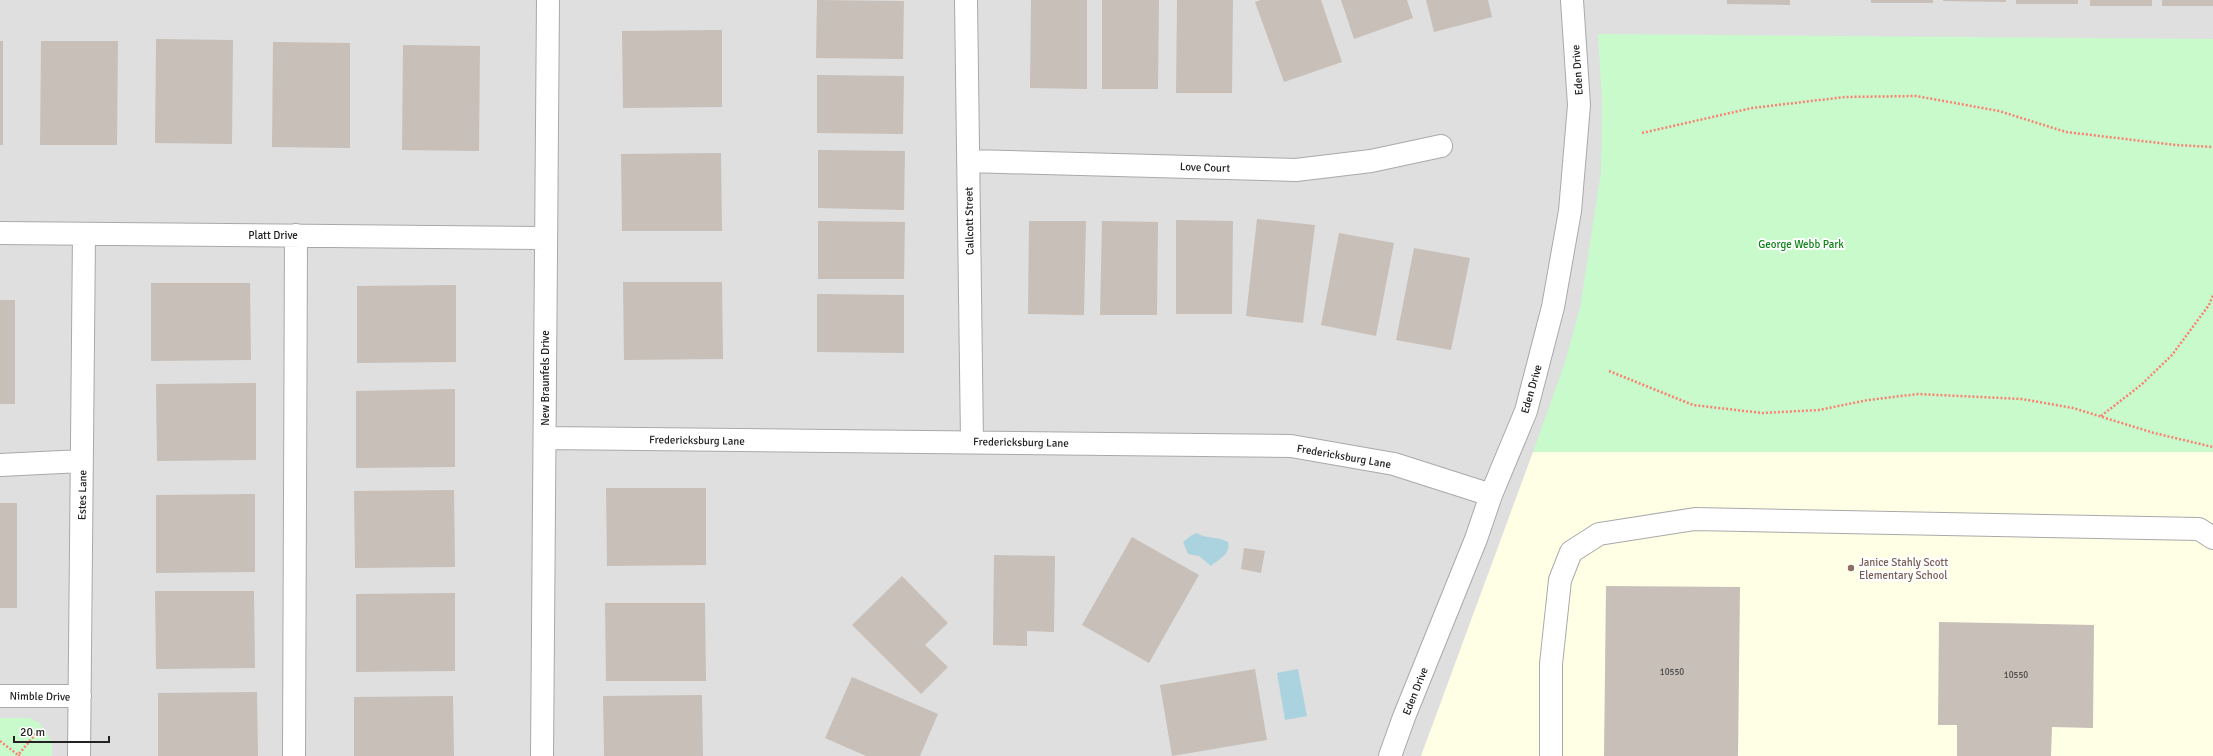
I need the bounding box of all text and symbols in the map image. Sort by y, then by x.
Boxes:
street label: Eden Drive [1569,44,1586,96]
street label: Love Court [1180,160,1230,175]
street label: Callcott Street [962,187,977,255]
street label: Platt Drive [248,229,298,242]
park label: George Webb Park [1758,238,1844,251]
street label: New Braunfels Drive [539,330,552,426]
street label: Eden Drive [1518,363,1545,415]
street label: Fredericksburg Lane [649,433,745,448]
street label: Fredericksburg Lane [973,435,1069,450]
street label: Fredericksburg Lane [1296,442,1392,471]
street label: Estes Lane [76,470,89,520]
place label: Janice Stahly Scott Elementary School [1859,556,1948,582]
marker: Janice Stahly Scott Elementary School [1846,563,1856,573]
street label: Eden Drive [1400,665,1431,717]
house number: 10550 [1660,667,1684,678]
house number: 10550 [2004,670,2028,681]
street label: Nimble Drive [10,689,70,704]
scale bar [14,718,109,744]
text: 20 m [20,725,45,740]

